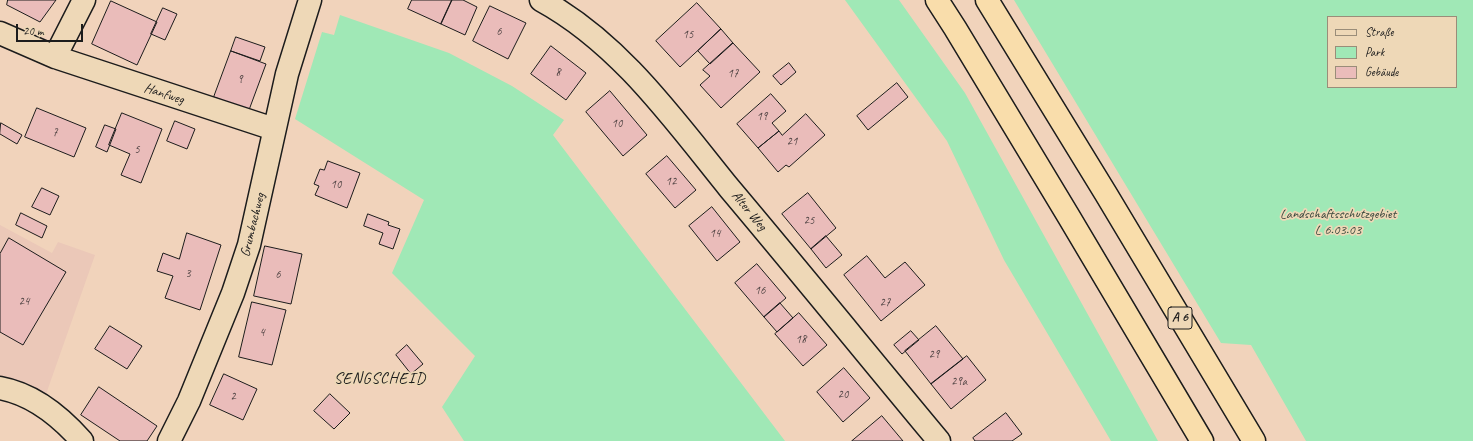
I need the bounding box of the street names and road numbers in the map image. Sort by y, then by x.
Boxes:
street label: Hanfweg [142,80,186,108]
street label: Alter Weg [728,188,770,234]
street label: Grumbachweg [237,191,269,259]
road number: A 6 [1168,307,1192,329]

